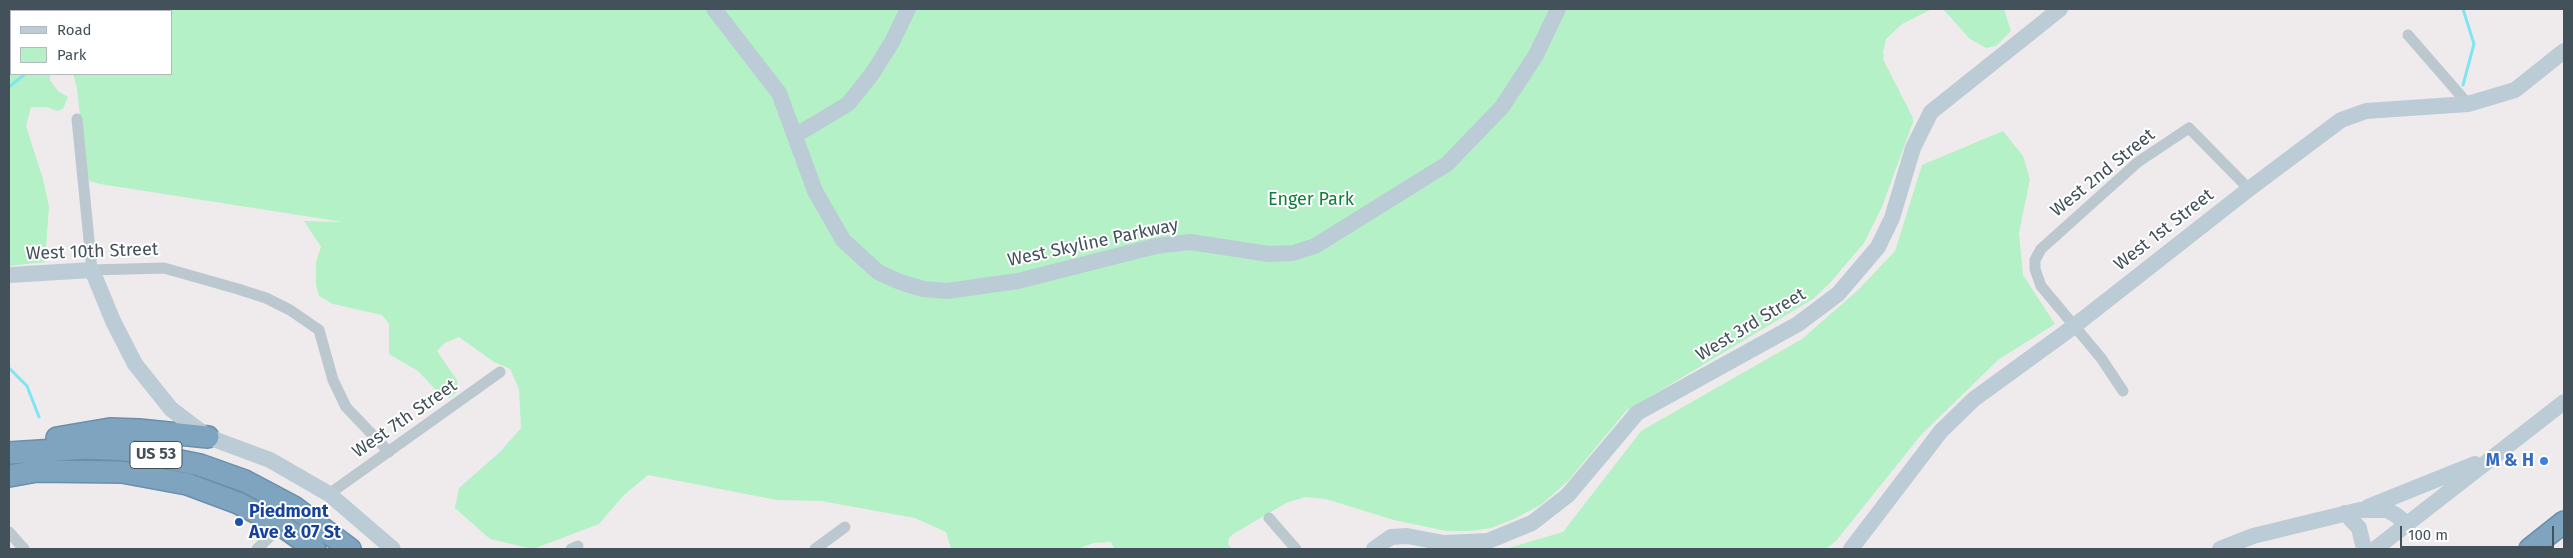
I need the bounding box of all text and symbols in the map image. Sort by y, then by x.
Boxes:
legend [10,10,172,75]
text: Road [57,21,92,39]
text: Park [57,46,87,64]
street label: West 2nd Street [2046,124,2160,222]
street label: West 1st Street [2110,184,2218,276]
park label: Enger Park [1268,189,1354,211]
street label: West Skyline Parkway [1006,214,1180,272]
street label: West 10th Street [25,239,159,265]
street label: West 3rd Street [1692,284,1810,366]
street label: West 7th Street [349,375,461,463]
road number: US 53 [130,442,182,468]
place label: M & H [2486,450,2534,472]
marker: M & H [2538,455,2550,467]
place label: Piedmont Ave & 07 St [249,501,341,544]
marker: Piedmont Ave & 07 St [233,516,245,528]
scale bar [2403,516,2557,548]
text: 100 m [2408,526,2448,544]

